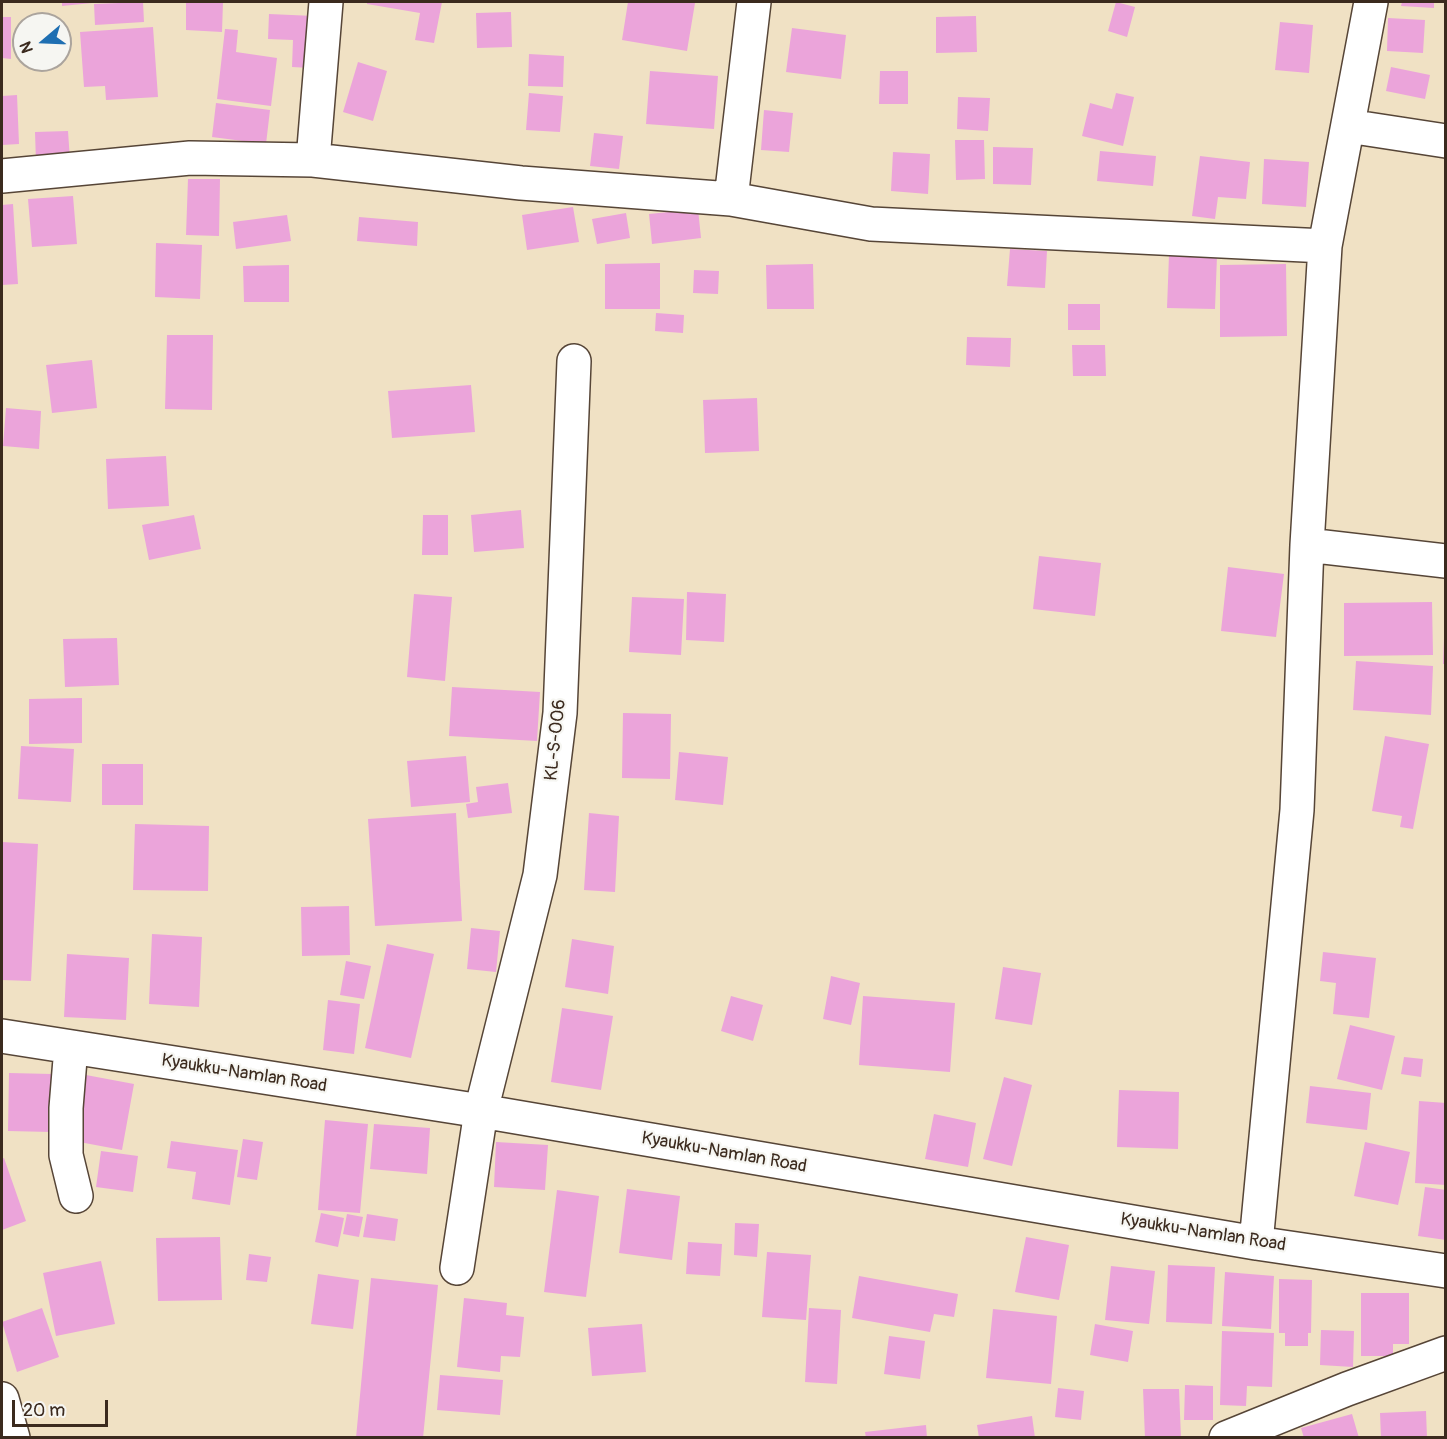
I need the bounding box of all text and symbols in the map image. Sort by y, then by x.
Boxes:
north arrow [12,12,72,72]
text: N [16,39,38,56]
street label: KL-S-006 [541,698,571,782]
street label: Kyaukku-Namlan Road [160,1050,328,1098]
street label: Kyaukku-Namlan Road [640,1128,808,1178]
street label: Kyaukku-Namlan Road [1119,1209,1287,1257]
scale bar [15,1388,111,1426]
text: 20 m [23,1399,65,1422]

